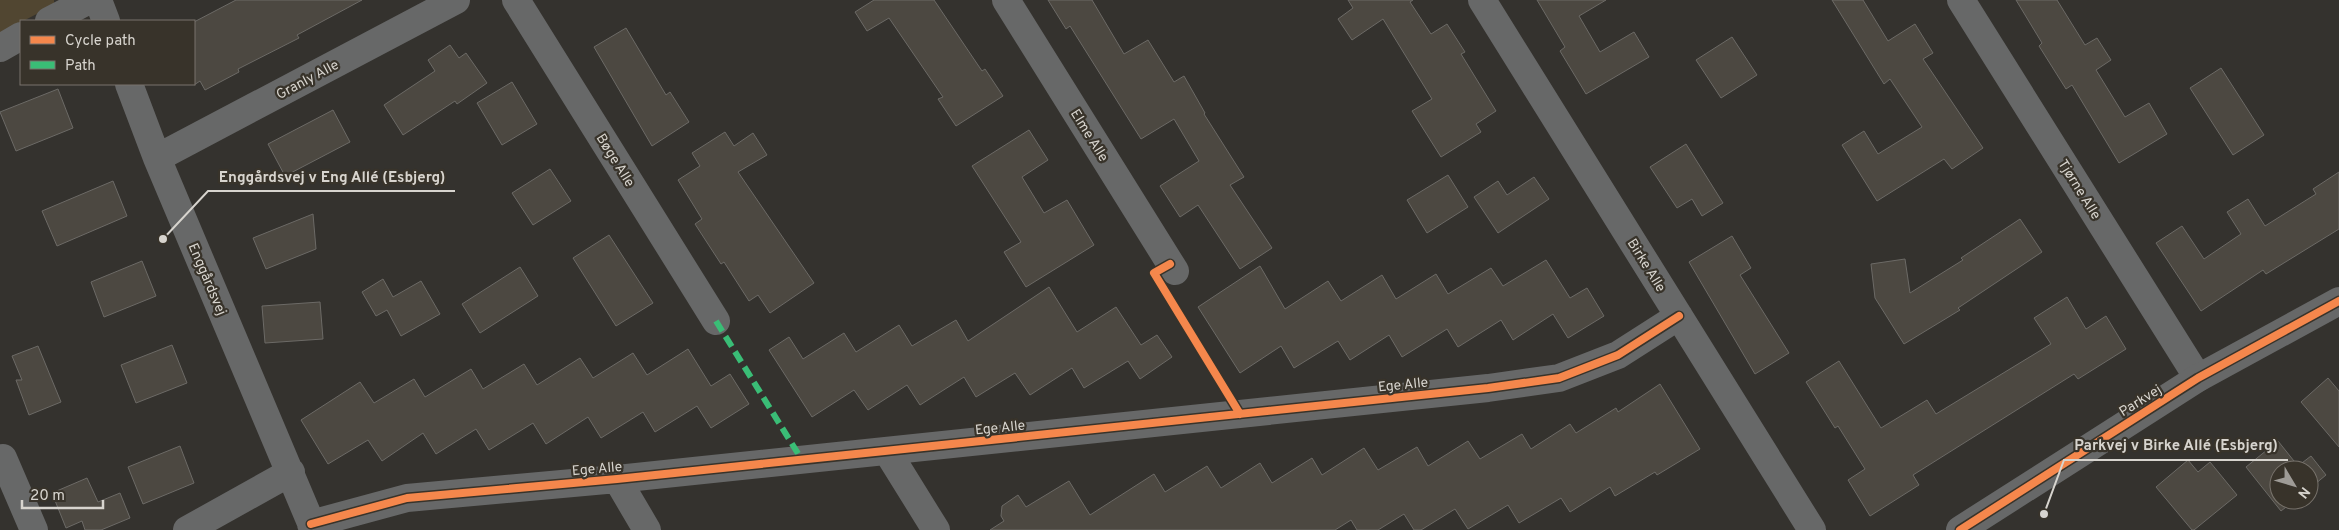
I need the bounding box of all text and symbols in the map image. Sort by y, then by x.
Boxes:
legend [20,20,195,85]
text: Cycle path [65,32,136,51]
text: Path [65,57,96,76]
street label: Granly Alle [274,57,342,104]
street label: Elme Alle [1066,106,1112,165]
street label: Bøge Alle [592,131,638,191]
street label: Tjørne Alle [2054,157,2104,223]
callout: Enggårdsvej v Eng Allé (Esbjerg) [208,161,455,191]
text: Enggårdsvej v Eng Allé (Esbjerg) [219,169,445,188]
street label: Birke Alle [1623,236,1669,296]
street label: Enggårdsvej [184,241,229,318]
street label: Ege Alle [1377,374,1429,397]
street label: Parkvej [2116,382,2165,421]
street label: Ege Alle [974,417,1026,440]
callout: Parkvej v Birke Allé (Esbjerg) [2064,430,2288,460]
text: Parkvej v Birke Allé (Esbjerg) [2074,437,2278,456]
street label: Ege Alle [571,459,623,480]
north arrow [2269,460,2319,510]
scale bar [22,478,104,510]
text: N [2293,483,2313,501]
text: 20 m [30,487,65,506]

